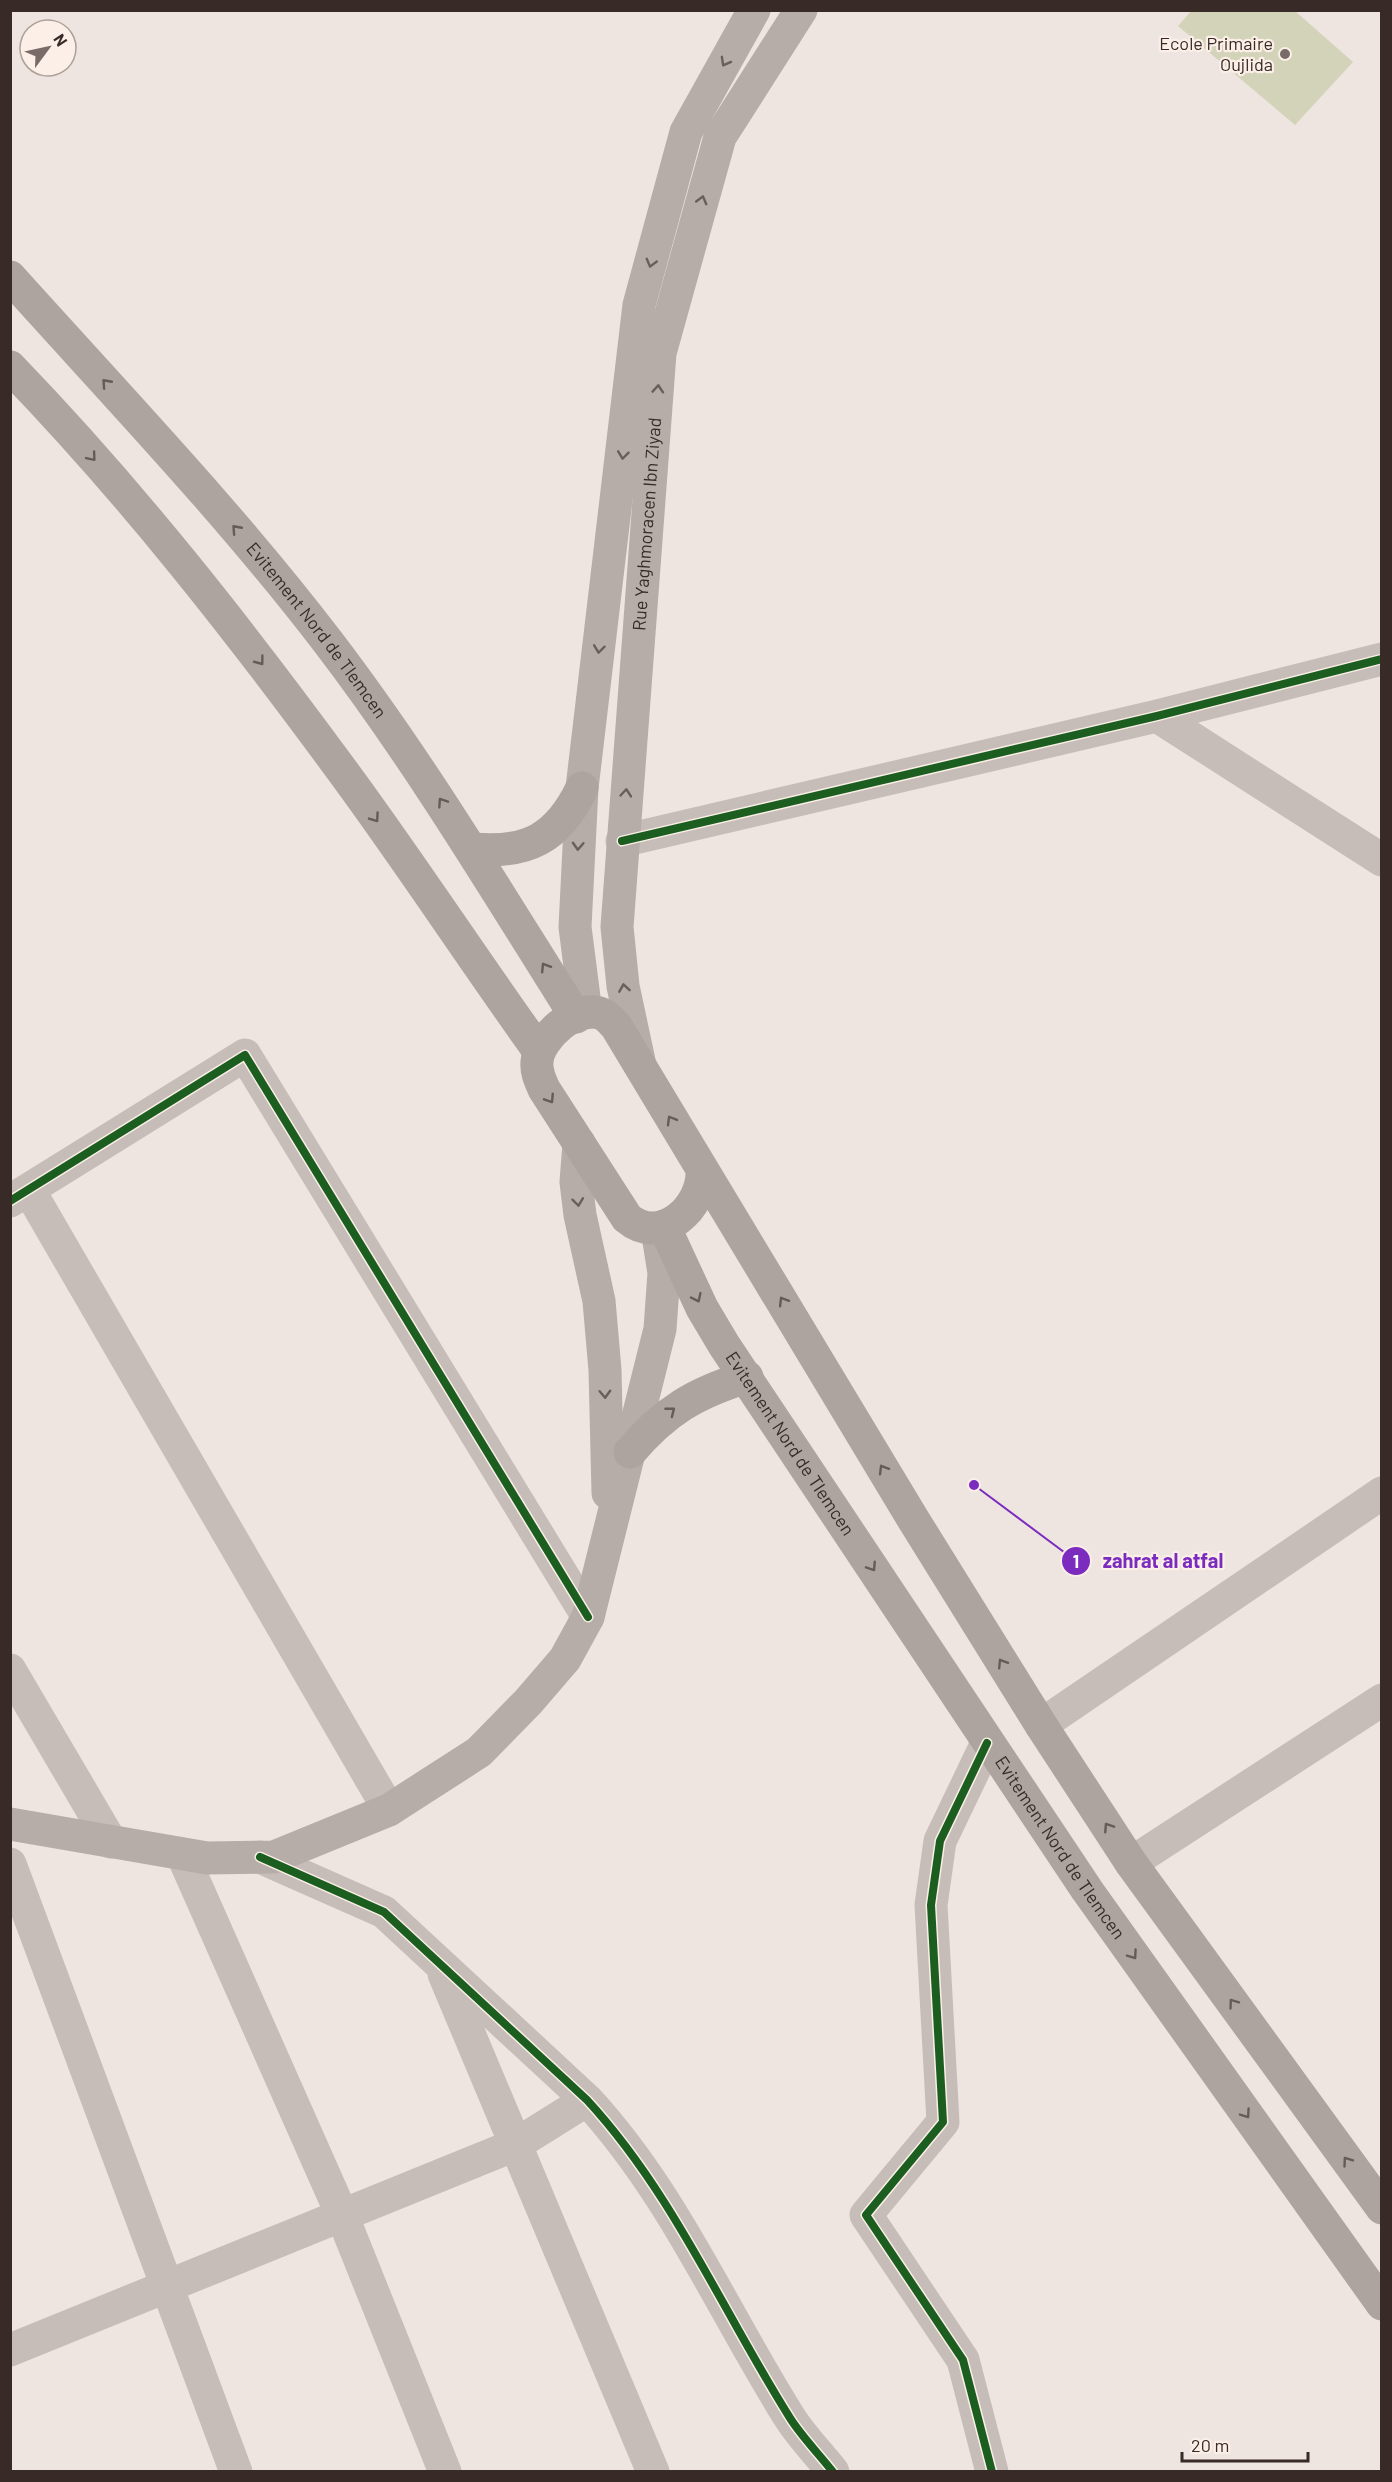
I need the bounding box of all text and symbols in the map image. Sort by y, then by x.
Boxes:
north arrow [18,18,78,78]
text: N [50,30,72,49]
place label: Ecole Primaire Oujlida [1159,32,1273,75]
marker: Ecole Primaire Oujlida [1278,47,1292,61]
one-way arrow [721,55,733,66]
one-way arrow [695,195,708,205]
one-way arrow [646,257,658,268]
one-way arrow [103,380,114,391]
one-way arrow [651,385,664,394]
street label: Rue Yaghmoracen Ibn Ziyad [627,417,665,631]
one-way arrow [85,450,96,461]
one-way arrow [617,451,630,460]
one-way arrow [232,525,243,536]
street label: Evitement Nord de Tlemcen [242,537,392,722]
one-way arrow [593,644,606,653]
one-way arrow [253,654,264,665]
one-way arrow [619,789,632,798]
one-way arrow [438,798,449,809]
one-way arrow [368,812,379,823]
one-way arrow [572,842,585,851]
one-way arrow [542,963,553,974]
one-way arrow [619,983,631,992]
one-way arrow [543,1093,554,1104]
one-way arrow [667,1116,679,1126]
one-way arrow [571,1197,584,1206]
one-way arrow [690,1291,702,1302]
one-way arrow [778,1297,790,1307]
street label: Evitement Nord de Tlemcen [721,1347,860,1539]
one-way arrow [599,1390,612,1399]
one-way arrow [664,1408,675,1419]
one-way arrow [878,1465,890,1475]
callout: zahrat al atfal [1061,1542,1236,1580]
text: zahrat al atfal [1103,1548,1223,1572]
text: 1 [1073,1550,1079,1572]
one-way arrow [865,1560,876,1571]
one-way arrow [998,1659,1010,1669]
street label: Evitement Nord de Tlemcen [991,1751,1130,1943]
one-way arrow [1104,1823,1115,1834]
one-way arrow [1126,1949,1137,1960]
one-way arrow [1229,1999,1240,2010]
one-way arrow [1239,2108,1250,2119]
one-way arrow [1343,2157,1354,2168]
scale bar [1182,2425,1308,2463]
text: 20 m [1191,2434,1229,2456]

